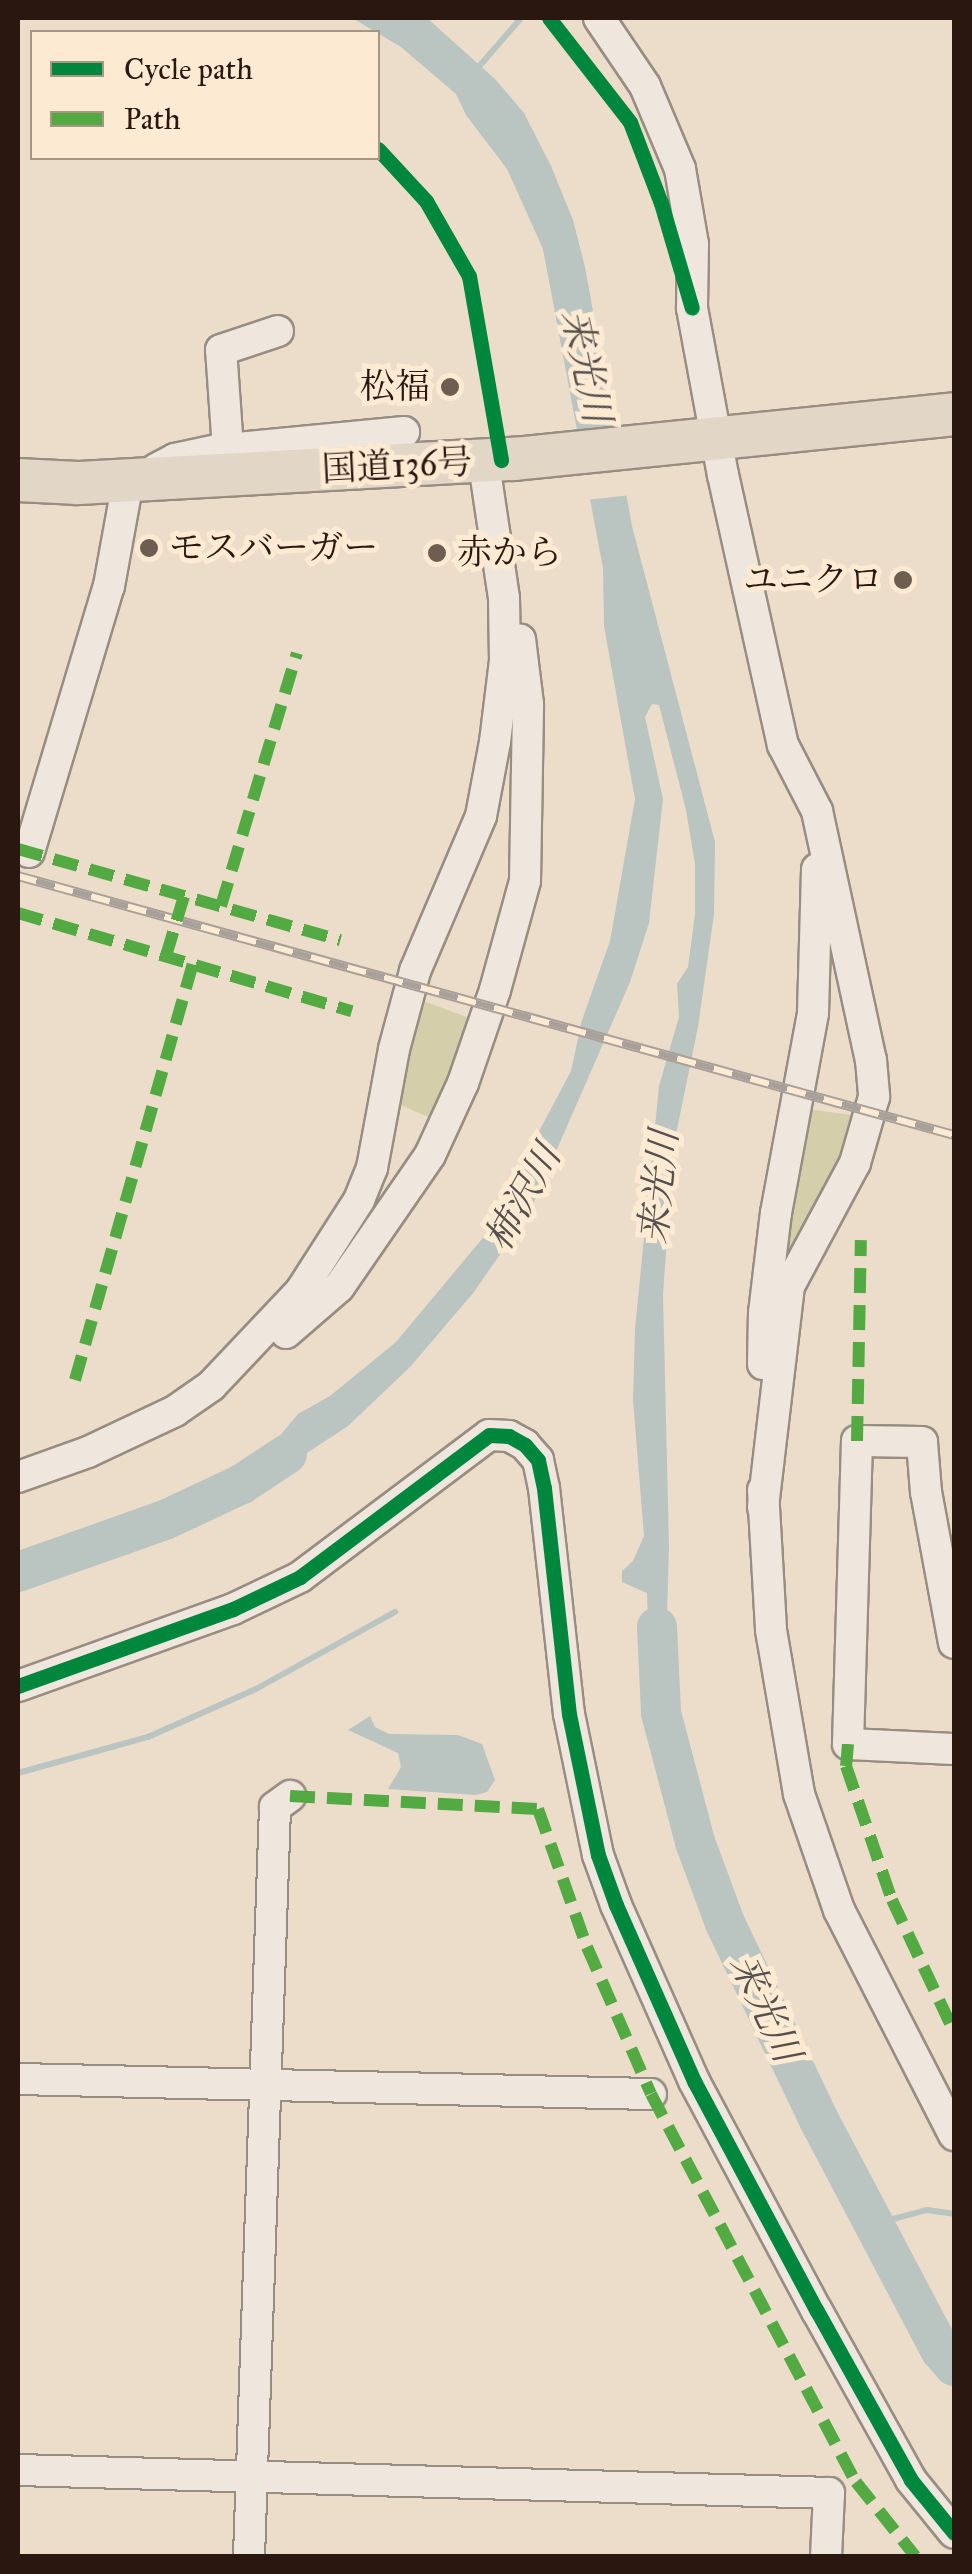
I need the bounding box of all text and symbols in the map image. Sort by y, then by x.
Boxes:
legend [30,30,380,160]
text: Cycle path [124,51,253,87]
text: Path [124,101,181,137]
water label: 来光川 [552,306,620,426]
place label: 松福 [360,366,430,408]
marker: 松福 [439,376,461,398]
street label: 国道136号 [321,441,473,491]
place label: モスバーガー [169,527,379,569]
place label: 赤から [457,532,562,574]
marker: モスバーガー [138,537,160,559]
marker: 赤から [426,542,448,564]
place label: ユニクロ [743,559,883,601]
marker: ユニクロ [892,569,914,591]
water label: 来光川 [630,1128,688,1246]
water label: 柿沢川 [475,1137,571,1259]
water label: 来光川 [720,1947,810,2069]

